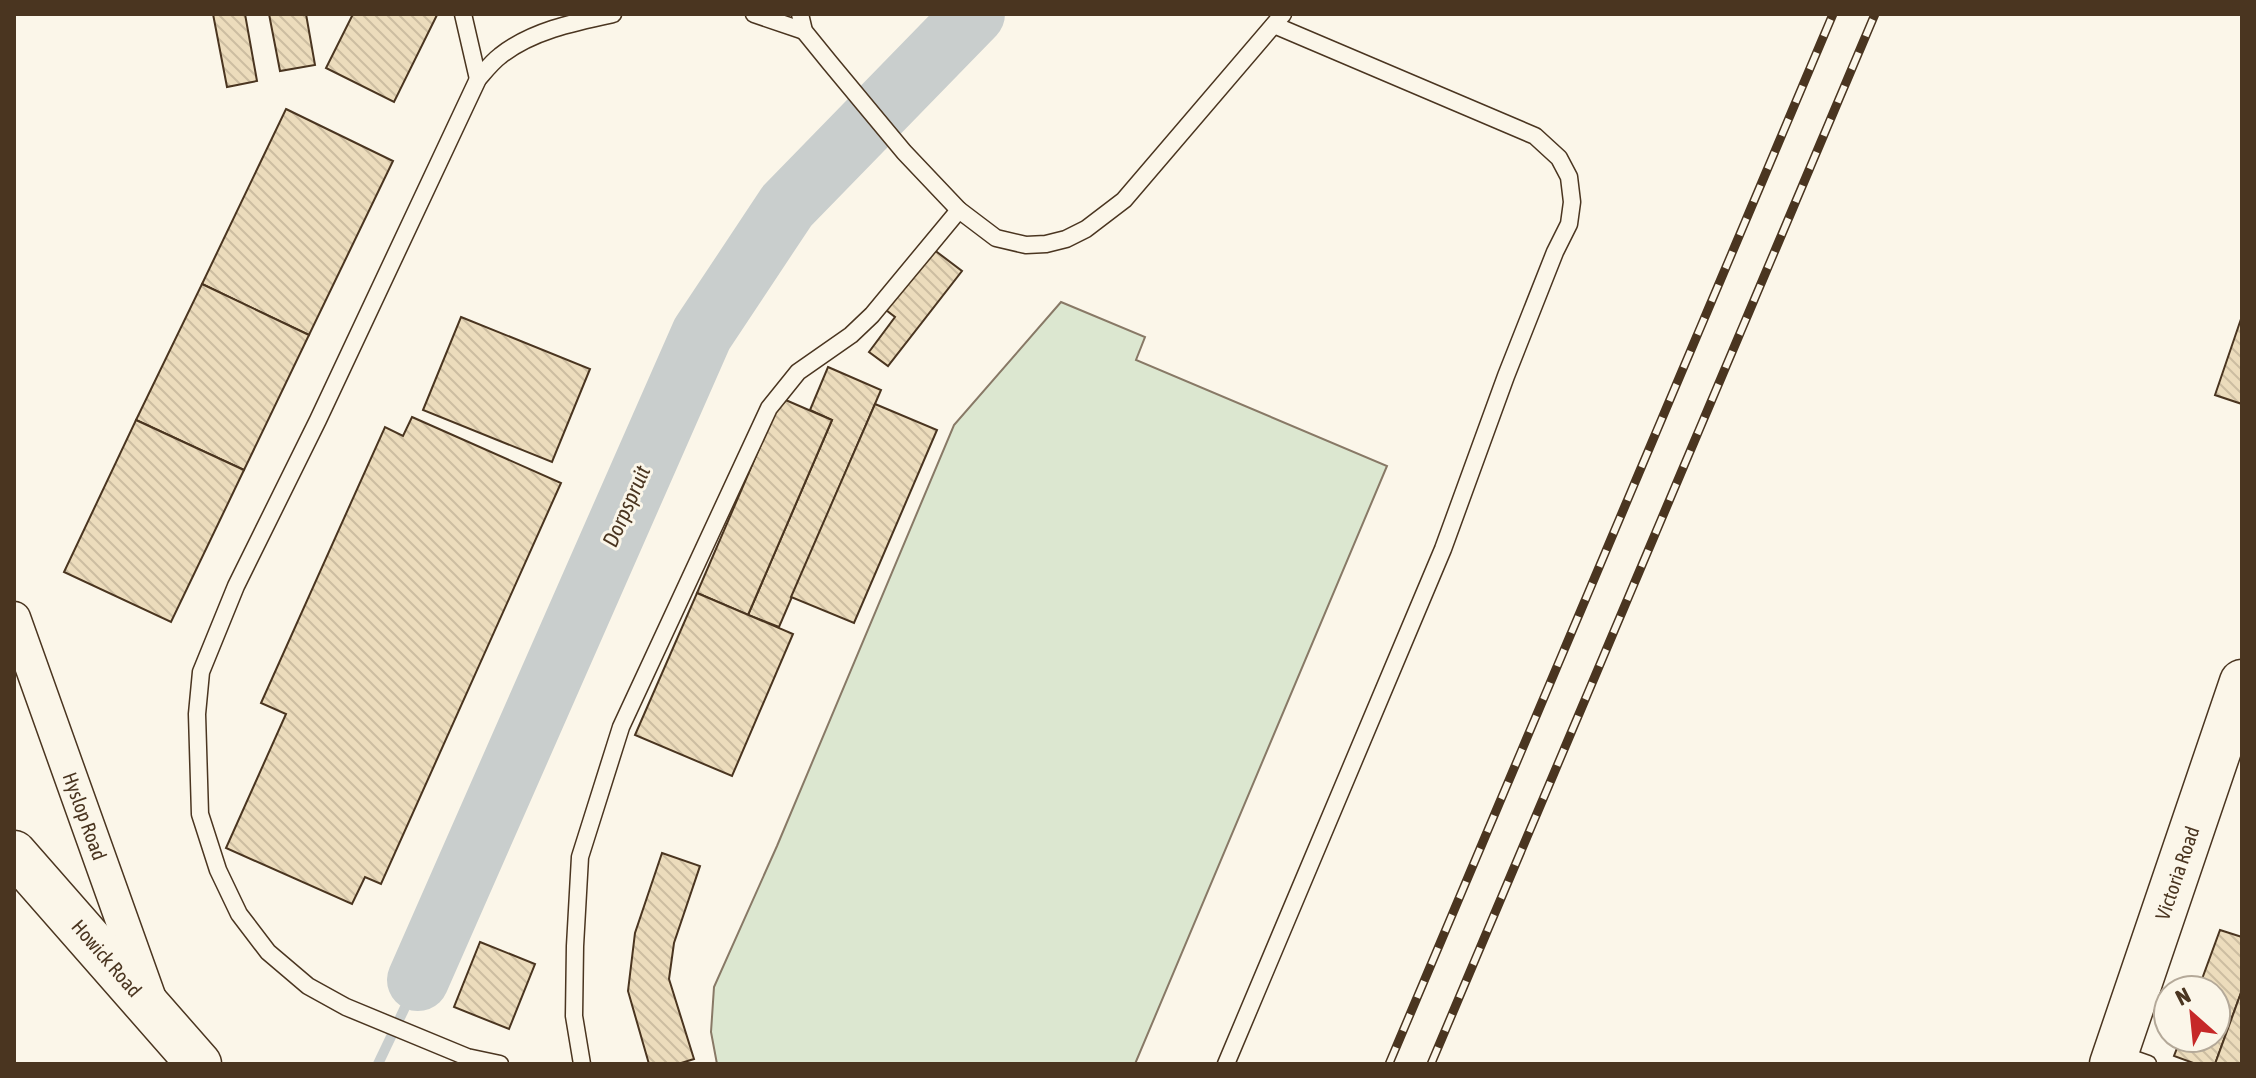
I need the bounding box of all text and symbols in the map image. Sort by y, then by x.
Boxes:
water label: Dorpspruit [597,461,656,551]
street label: Hyslop Road [58,769,112,863]
street label: Victoria Road [2150,823,2204,923]
street label: Howick Road [67,915,147,1001]
north arrow [2152,974,2232,1054]
text: N [2171,982,2195,1011]

